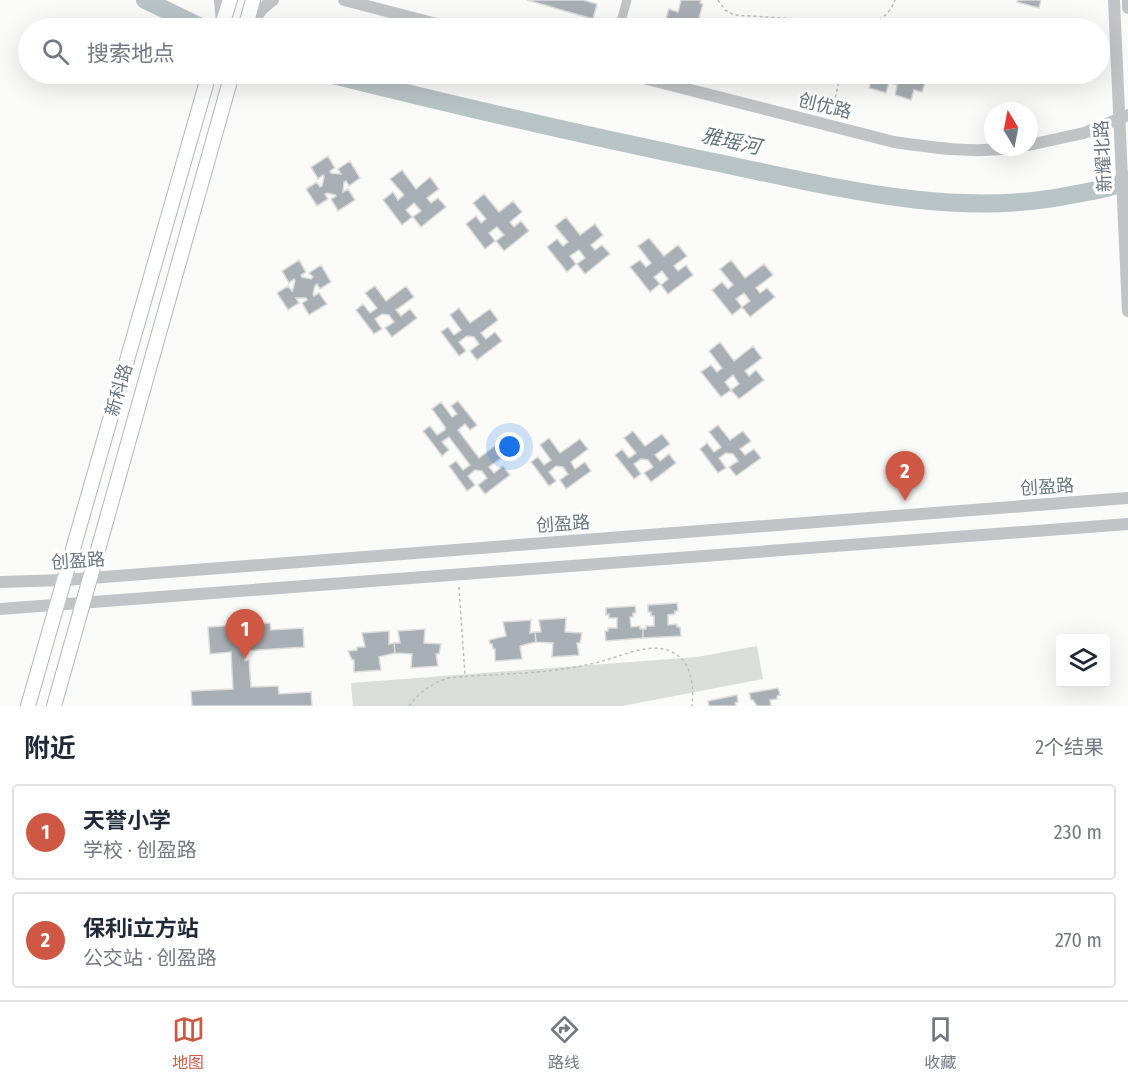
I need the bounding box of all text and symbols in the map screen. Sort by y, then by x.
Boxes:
search box [18,18,1110,84]
icon: search [39,35,72,68]
text: 搜索地点 [87,40,175,67]
street label: 创优路 [796,89,854,123]
north arrow [984,102,1038,156]
street label: 新耀北路 [1090,119,1116,193]
water label: 雅瑶河 [699,123,767,160]
street label: 新科路 [101,361,137,419]
your location [495,432,524,461]
pin: 2 [886,452,924,501]
street label: 创盈路 [1019,474,1075,500]
street label: 创盈路 [535,511,591,537]
street label: 创盈路 [50,548,106,574]
pin: 1 [226,610,264,659]
map controls [1056,634,1110,688]
button: layers [1056,634,1110,688]
text: 附近 [24,733,76,764]
text: 2个结果 [1035,735,1104,759]
text: 天誉小学 [83,807,171,834]
text: 1 [41,820,50,844]
text: 230 m [1054,820,1102,844]
text: 学校 · 创盈路 [83,838,197,862]
text: 保利i立方站 [83,915,199,942]
text: 2 [41,928,50,952]
text: 270 m [1055,928,1102,952]
text: 公交站 · 创盈路 [83,946,217,970]
tab: 地图 [172,1013,205,1073]
tab: 路线 [548,1013,581,1073]
tab: 收藏 [924,1013,957,1073]

